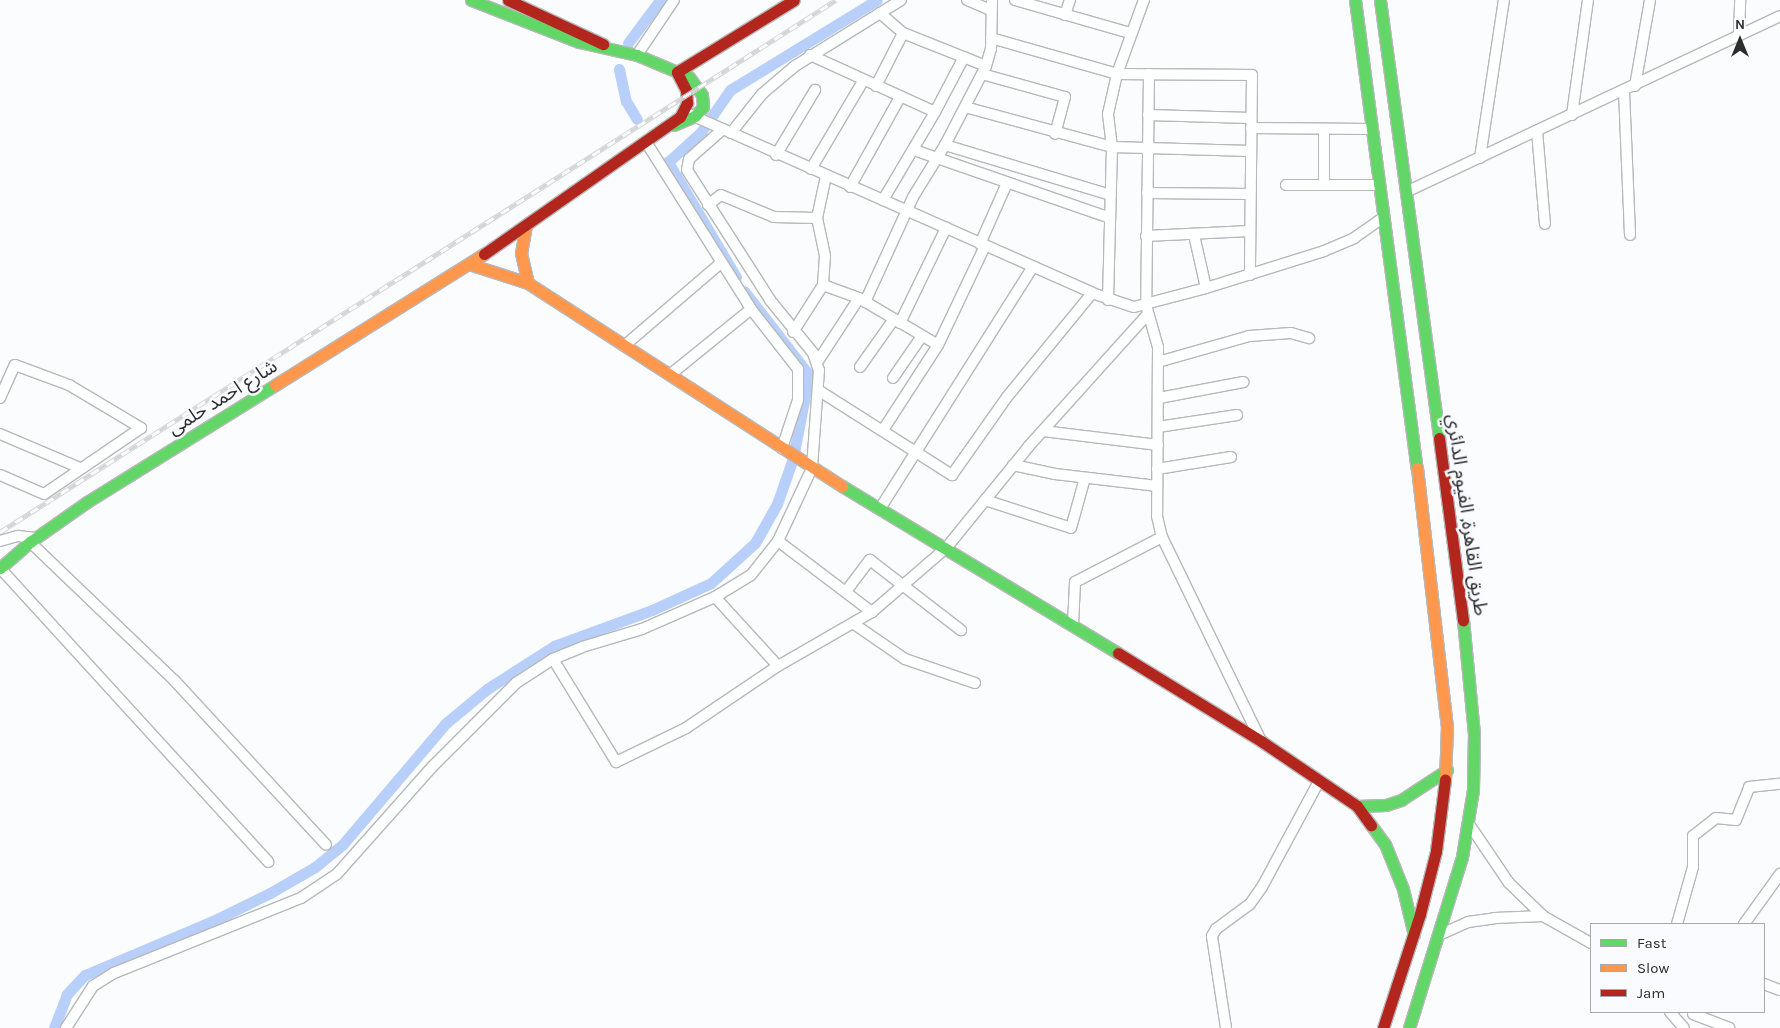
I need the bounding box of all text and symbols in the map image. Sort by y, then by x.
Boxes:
north arrow [1715,15,1765,65]
text: N [1735,16,1745,33]
street label: شارع احمد حلمى [164,355,282,441]
street label: طريق القاهرة, الفيوم الدائري [1441,413,1491,617]
legend [1590,923,1765,1013]
text: Fast [1637,934,1666,952]
text: Slow [1637,959,1669,977]
text: Jam [1637,984,1665,1002]

